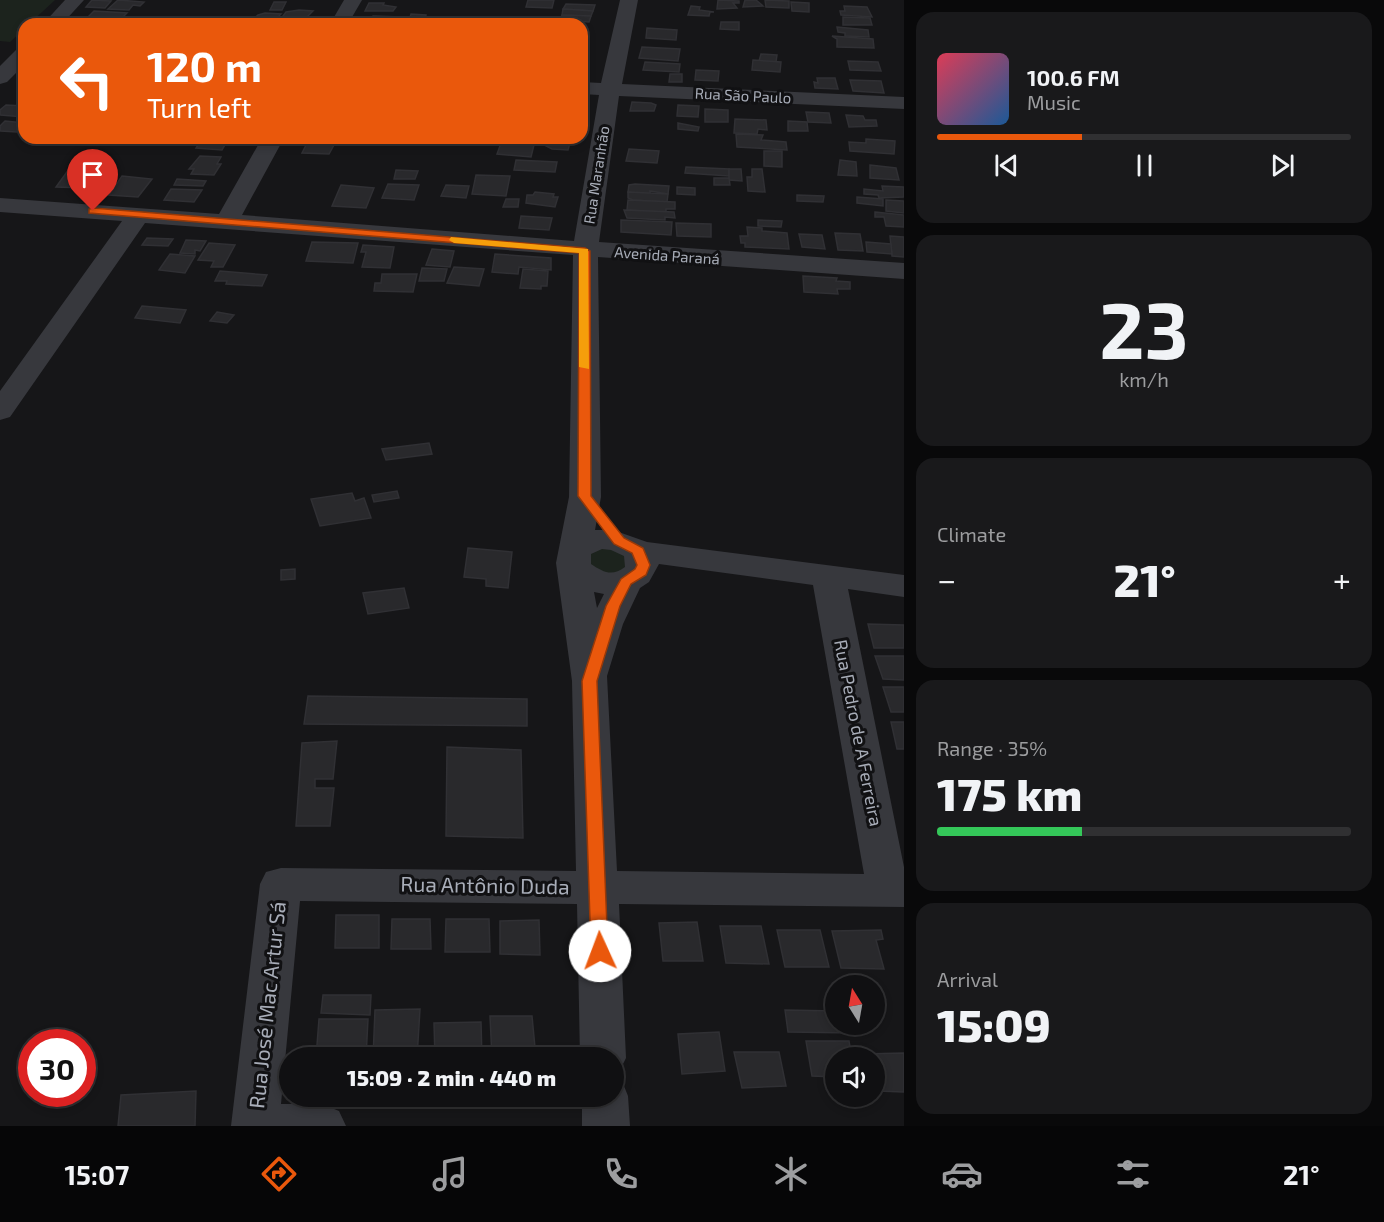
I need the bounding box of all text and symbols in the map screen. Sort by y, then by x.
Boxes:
text: 120 m [147,40,262,90]
icon: left [48,42,126,120]
text: 100.6 FM [1027,64,1120,90]
street label: Rua São Paulo [694,83,792,107]
text: Music [1027,90,1081,114]
text: Turn left [147,91,251,123]
street label: Rua Maranhão [579,124,613,225]
pin [67,149,118,211]
icon: previous [990,149,1023,182]
icon: pause [1128,149,1161,182]
icon: next [1266,149,1299,182]
icon: arrive [76,158,109,191]
street label: Avenida Paraná [614,242,720,268]
text: 23 [1099,281,1189,375]
text: km/h [1119,367,1169,391]
text: Climate [937,522,1006,546]
text: 21° [1114,552,1176,606]
text: − [937,559,956,599]
text: + [1333,559,1351,599]
street label: Rua Pedro de A Ferreira [830,638,888,828]
text: Range · 35% [937,736,1047,760]
text: 175 km [937,766,1082,820]
street label: Rua Antônio Duda [400,871,570,898]
street label: Rua José Mac Artur Sá [243,900,290,1110]
position arrow [568,919,632,983]
text: Arrival [937,967,998,991]
north arrow [825,975,885,1035]
map controls [825,975,885,1107]
text: 15:09 [937,997,1051,1051]
speed limit sign: 30 [18,1029,96,1107]
button: sound [825,1047,885,1107]
text: 15:09 · 2 min · 440 m [347,1064,556,1090]
icon: directions [258,1153,300,1195]
icon: music [429,1153,471,1195]
icon: phone [600,1153,642,1195]
icon: climate [770,1153,812,1195]
icon: car [941,1153,983,1195]
icon: filters [1112,1153,1154,1195]
text: 15:07 [64,1158,129,1190]
text: 21° [1283,1158,1320,1190]

